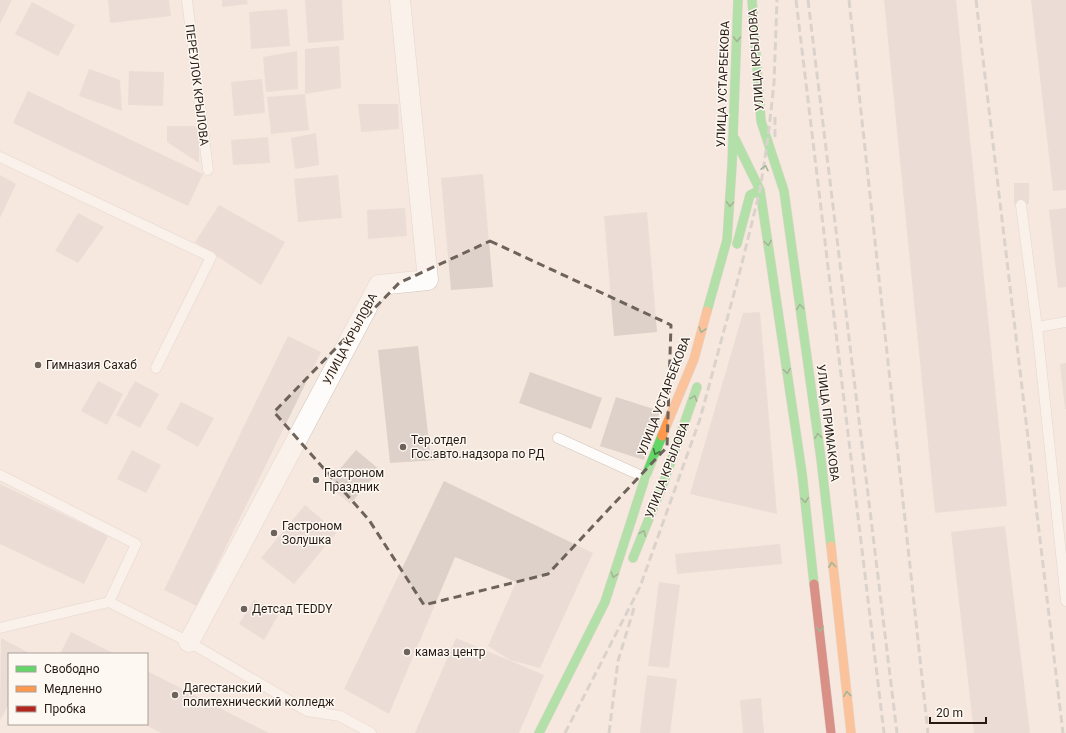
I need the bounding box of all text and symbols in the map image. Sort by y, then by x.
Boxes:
street label: УЛИЦА КРЫЛОВА [745,9,767,111]
street label: УЛИЦА УСТАРБЕКОВА [714,20,732,148]
street label: ПЕРЕУЛОК КРЫЛОВА [183,23,211,147]
one-way arrow [733,36,741,42]
one-way arrow [760,165,769,172]
one-way arrow [725,201,734,207]
one-way arrow [763,240,771,246]
street label: УЛИЦА КРЫЛОВА [320,291,380,387]
one-way arrow [796,304,805,310]
one-way arrow [698,327,707,334]
street label: УЛИЦА УСТАРБЕКОВА [635,334,693,458]
place label: Гимназия Сахаб [46,358,137,372]
marker: Гимназия Сахаб [33,360,43,370]
street label: УЛИЦА ПРИМАКОВА [814,364,842,483]
one-way arrow [782,368,791,374]
one-way arrow [689,395,697,402]
street label: УЛИЦА КРЫЛОВА [642,420,692,520]
place label: Тер.отдел Гос.авто.надзора по РД [411,433,544,461]
one-way arrow [814,433,823,439]
marker: Тер.отдел Гос.авто.надзора по РД [398,442,408,452]
one-way arrow [652,448,660,455]
place label: Гастроном Праздник [324,466,384,494]
marker: Гастроном Праздник [311,475,321,485]
one-way arrow [800,497,809,503]
place label: Гастроном Золушка [282,519,342,547]
marker: Гастроном Золушка [269,528,279,538]
one-way arrow [638,529,646,537]
one-way arrow [828,562,837,568]
one-way arrow [610,571,619,578]
place label: Детсад TEDDY [252,602,333,616]
marker: Детсад TEDDY [239,604,249,614]
one-way arrow [815,626,824,632]
place label: камаз центр [415,645,486,659]
marker: камаз центр [402,647,412,657]
legend [8,653,148,725]
text: Свободно [44,662,100,676]
place label: Дагестанский политехнический колледж [183,681,335,709]
text: Медленно [44,682,102,696]
marker: Дагестанский политехнический колледж [170,690,180,700]
one-way arrow [842,691,851,697]
scale bar [930,699,986,725]
text: Пробка [44,702,86,716]
text: 20 m [936,706,963,720]

